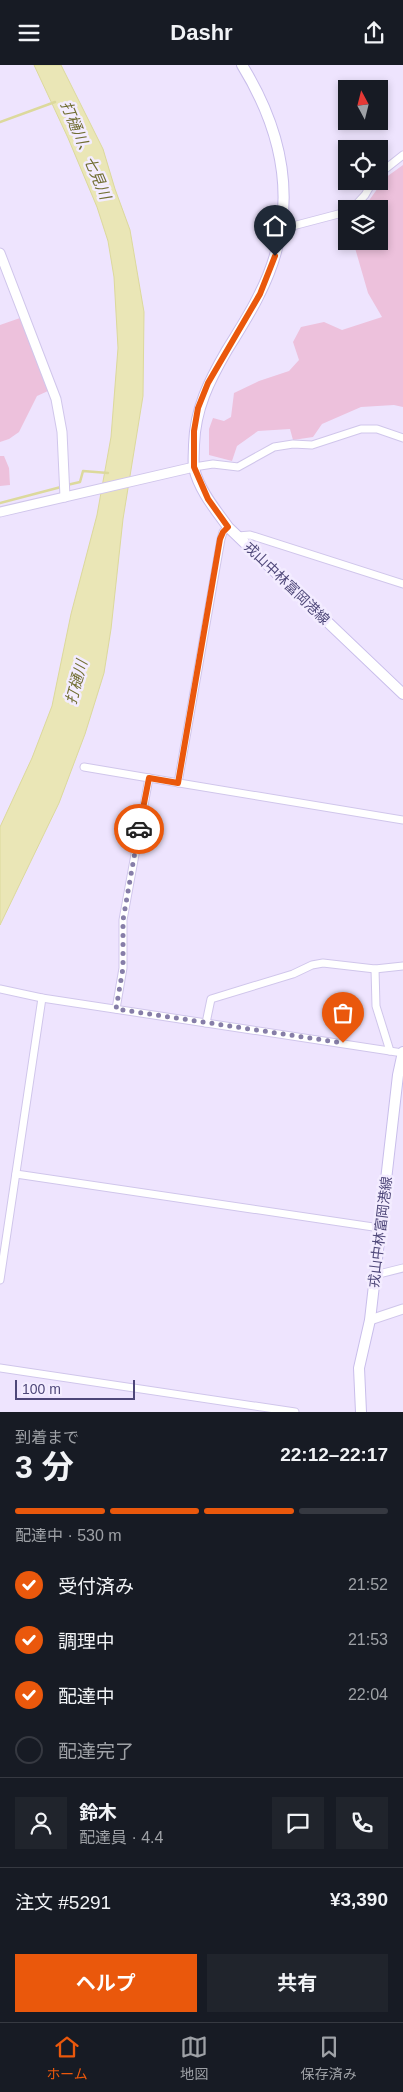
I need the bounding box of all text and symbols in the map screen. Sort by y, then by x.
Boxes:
icon: menu [15,19,43,47]
icon: share [360,19,388,47]
text: Dashr [170,20,233,45]
north arrow [338,80,388,130]
map controls [338,80,388,250]
water label: 打樋川、七見川 [58,98,115,203]
button: locate [338,140,388,190]
button: layers [338,200,388,250]
pin [254,205,296,256]
icon: home [261,212,289,240]
street label: 戎山中林富岡港線 [241,538,333,628]
water label: 打樋川 [62,656,91,706]
courier [114,804,164,854]
icon: car [125,815,153,843]
pin [322,992,364,1043]
icon: bag [329,999,357,1027]
street label: 戎山中林富岡港線 [365,1175,395,1289]
scale bar [15,1377,135,1400]
text: 100 m [22,1381,61,1397]
text: 到着まで [15,1429,79,1446]
text: 22:12–22:17 [280,1444,388,1465]
text: 3 分 [15,1449,74,1485]
text: 配達中 · 530 m [15,1527,122,1544]
icon: check [15,1571,43,1599]
text: 受付済み [58,1576,134,1597]
text: 21:52 [348,1576,388,1593]
icon: check [15,1626,43,1654]
text: 調理中 [58,1631,115,1652]
text: 21:53 [348,1631,388,1648]
icon: check [15,1681,43,1709]
text: 配達中 [58,1686,115,1707]
text: 22:04 [348,1686,388,1703]
text: 配達完了 [58,1741,134,1762]
button: person [15,1797,67,1849]
button: chat [272,1797,324,1849]
button: phone [336,1797,388,1849]
text: 鈴木 [79,1802,117,1823]
text: 配達員 · 4.4 [79,1829,163,1846]
text: ¥3,390 [330,1889,388,1910]
text: 注文 #5291 [15,1892,111,1913]
button: ヘルプ [15,1954,197,2012]
button: 共有 [207,1954,388,2012]
tab: ホーム [46,2033,88,2083]
tab: 地図 [180,2033,208,2083]
tab: 保存済み [301,2033,357,2083]

